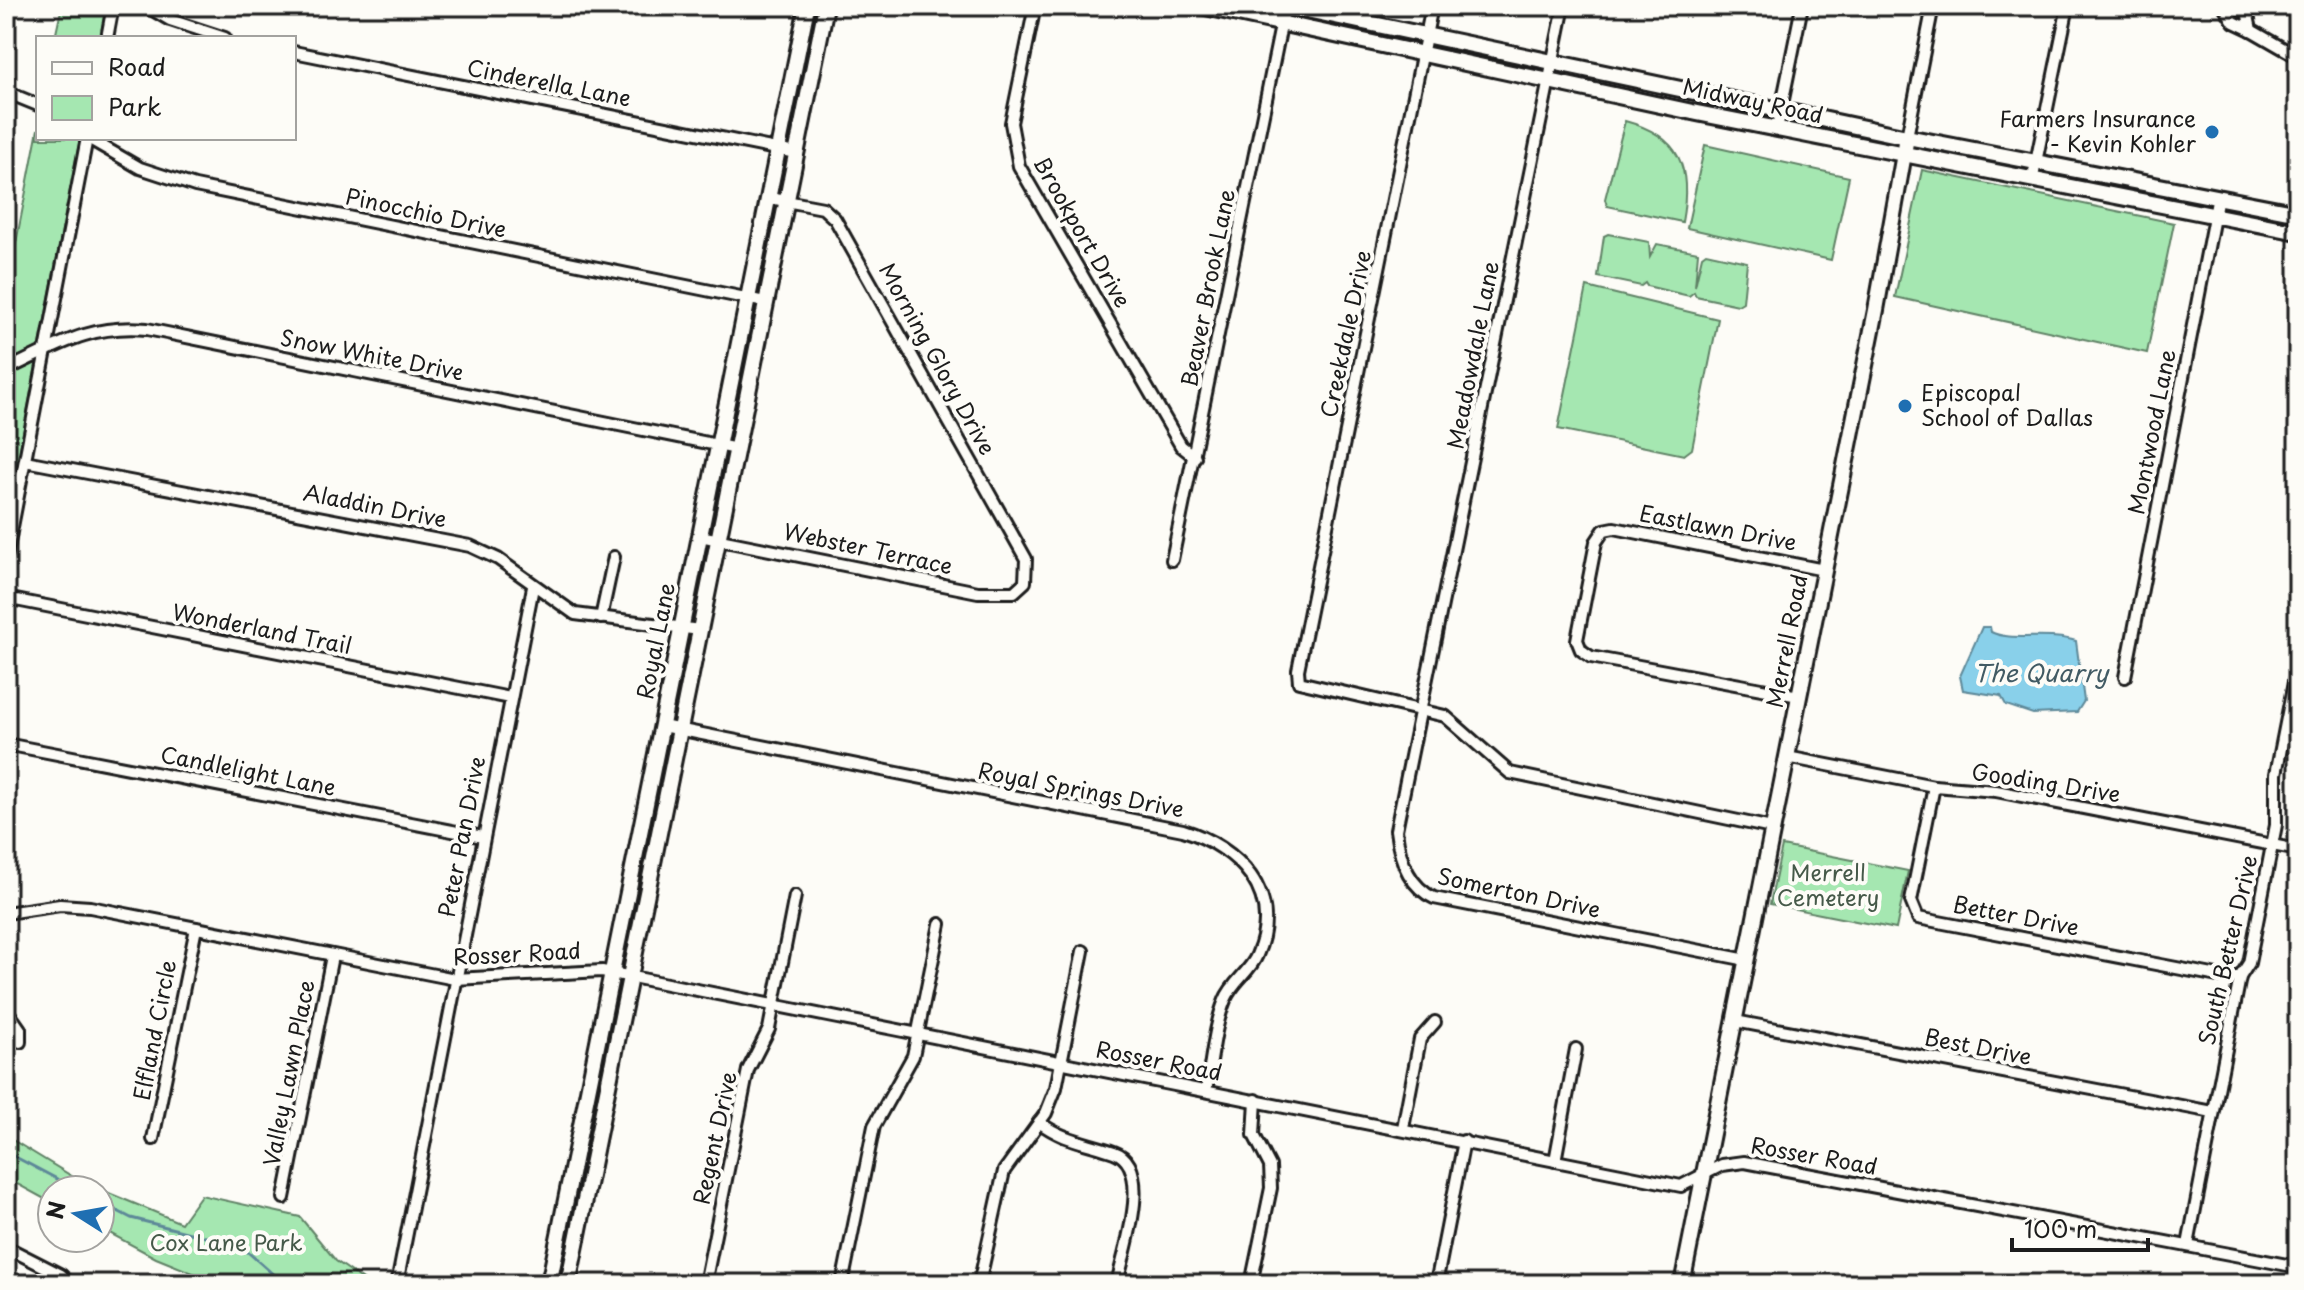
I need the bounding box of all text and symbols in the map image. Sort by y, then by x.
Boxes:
legend [36,36,296,140]
text: Road [108,48,166,84]
street label: Cinderella Lane [465,49,634,114]
street label: Midway Road [1680,69,1827,131]
text: Park [108,88,162,124]
place label: Farmers Insurance - Kevin Kohler [1999,101,2197,159]
marker: Farmers Insurance - Kevin Kohler [2203,123,2221,141]
street label: Brookport Drive [1026,149,1140,313]
street label: Pinocchio Drive [343,178,510,245]
street label: Beaver Brook Lane [1171,186,1242,390]
street label: Creekdale Drive [1311,247,1378,420]
street label: Morning Glory Drive [872,256,1005,460]
street label: Meadowdale Lane [1437,258,1506,452]
street label: Snow White Drive [278,320,467,387]
street label: Montwood Lane [2118,346,2183,517]
place label: Episcopal School of Dallas [1921,375,2093,433]
marker: Episcopal School of Dallas [1896,397,1914,415]
street label: Aladdin Drive [301,474,450,535]
street label: Eastlawn Drive [1637,495,1800,558]
street label: Webster Terrace [781,514,956,582]
street label: Merrell Road [1756,571,1815,710]
street label: Royal Lane [627,580,682,702]
street label: Wonderland Trail [170,594,355,661]
water label: The Quarry [1974,654,2111,690]
street label: Candlelight Lane [158,736,339,803]
street label: Royal Springs Drive [976,752,1187,825]
street label: Peter Pan Drive [429,753,492,920]
street label: Gooding Drive [1969,753,2123,810]
street label: South Better Drive [2189,851,2264,1048]
park label: Merrell Cemetery [1777,855,1879,913]
street label: Somerton Drive [1435,858,1604,925]
street label: Better Drive [1950,886,2082,943]
street label: Rosser Road [452,933,582,972]
street label: Elfland Circle [124,957,183,1103]
street label: Valley Lawn Place [253,977,322,1169]
street label: Best Drive [1922,1019,2035,1072]
street label: Rosser Road [1093,1031,1225,1088]
street label: Regent Drive [683,1068,744,1207]
street label: Rosser Road [1748,1127,1880,1182]
north arrow [36,1174,116,1254]
text: N [37,1198,73,1222]
scale bar [2012,1202,2148,1252]
text: 100 m [2024,1210,2097,1246]
park label: Cox Lane Park [149,1225,303,1258]

